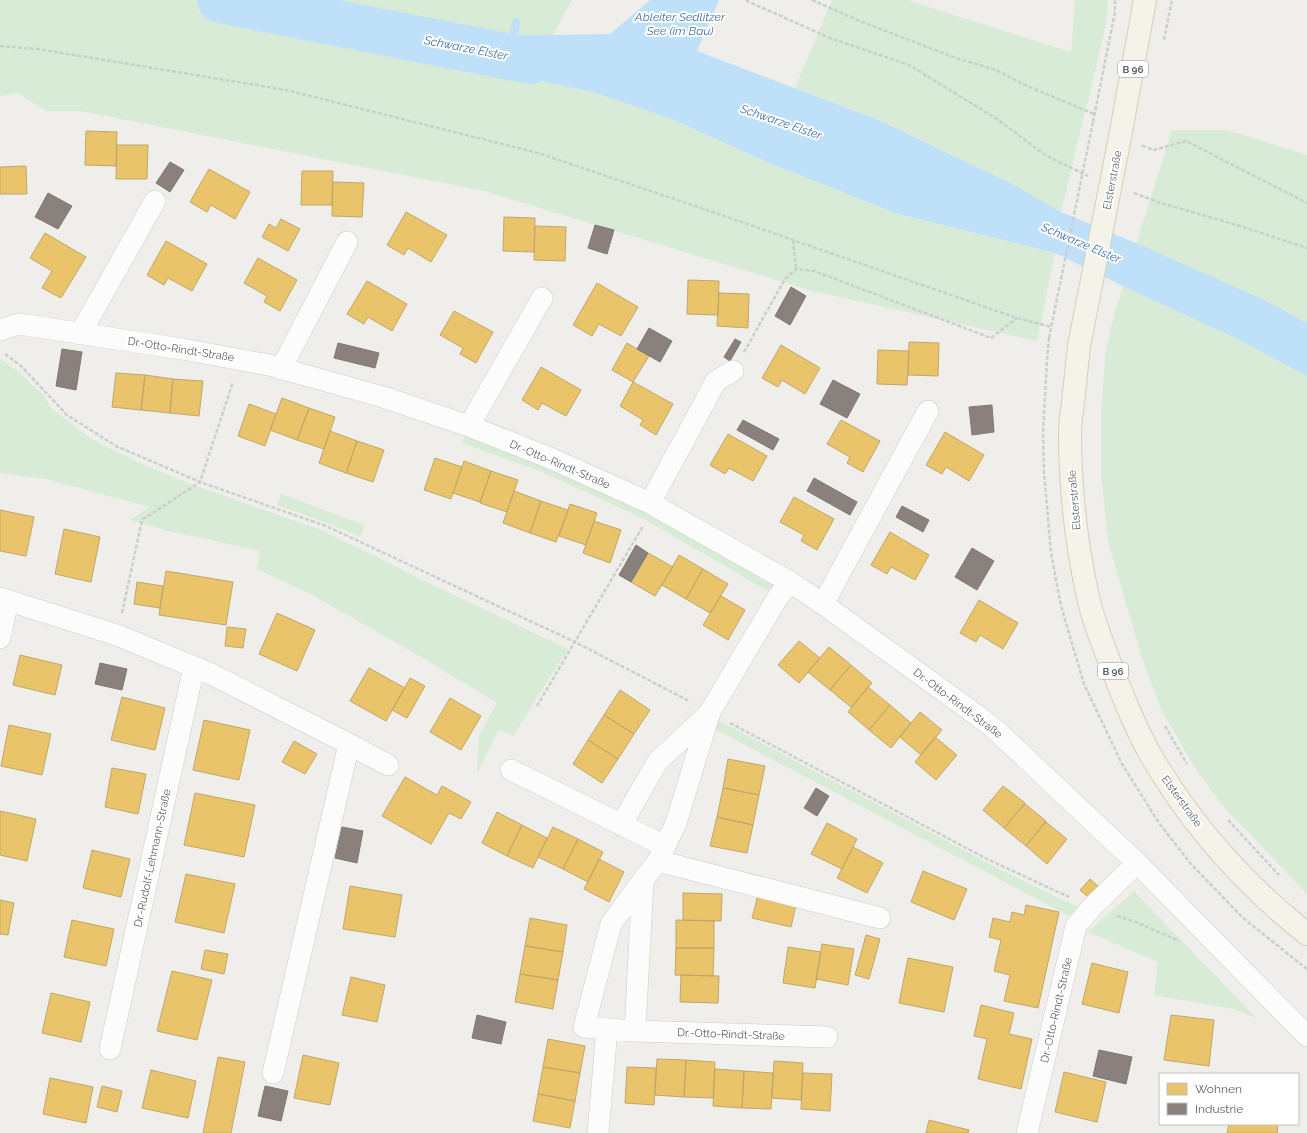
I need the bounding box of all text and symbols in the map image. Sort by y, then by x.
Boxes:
water label: Ableiter Sedlitzer See (im Bau) [634,10,726,38]
water label: Schwarze Elster [422,33,510,63]
road number: B 96 [1118,61,1148,77]
water label: Schwarze Elster [738,101,824,143]
street label: Elsterstraße [1100,149,1125,211]
water label: Schwarze Elster [1038,220,1124,266]
street label: Dr.-Otto-Rindt-Straße [127,335,236,364]
street label: Dr.-Otto-Rindt-Straße [508,437,612,492]
street label: Elsterstraße [1065,469,1084,531]
road number: B 96 [1098,663,1128,679]
street label: Dr.-Otto-Rindt-Straße [911,666,1005,741]
street label: Elsterstraße [1159,773,1205,830]
street label: Dr.-Rudolf-Lehmann-Straße [131,787,174,928]
street label: Dr.-Otto-Rindt-Straße [1038,956,1075,1064]
street label: Dr.-Otto-Rindt-Straße [677,1026,786,1043]
legend [1159,1073,1299,1125]
text: Wohnen [1195,1082,1242,1096]
text: Industrie [1195,1102,1243,1116]

